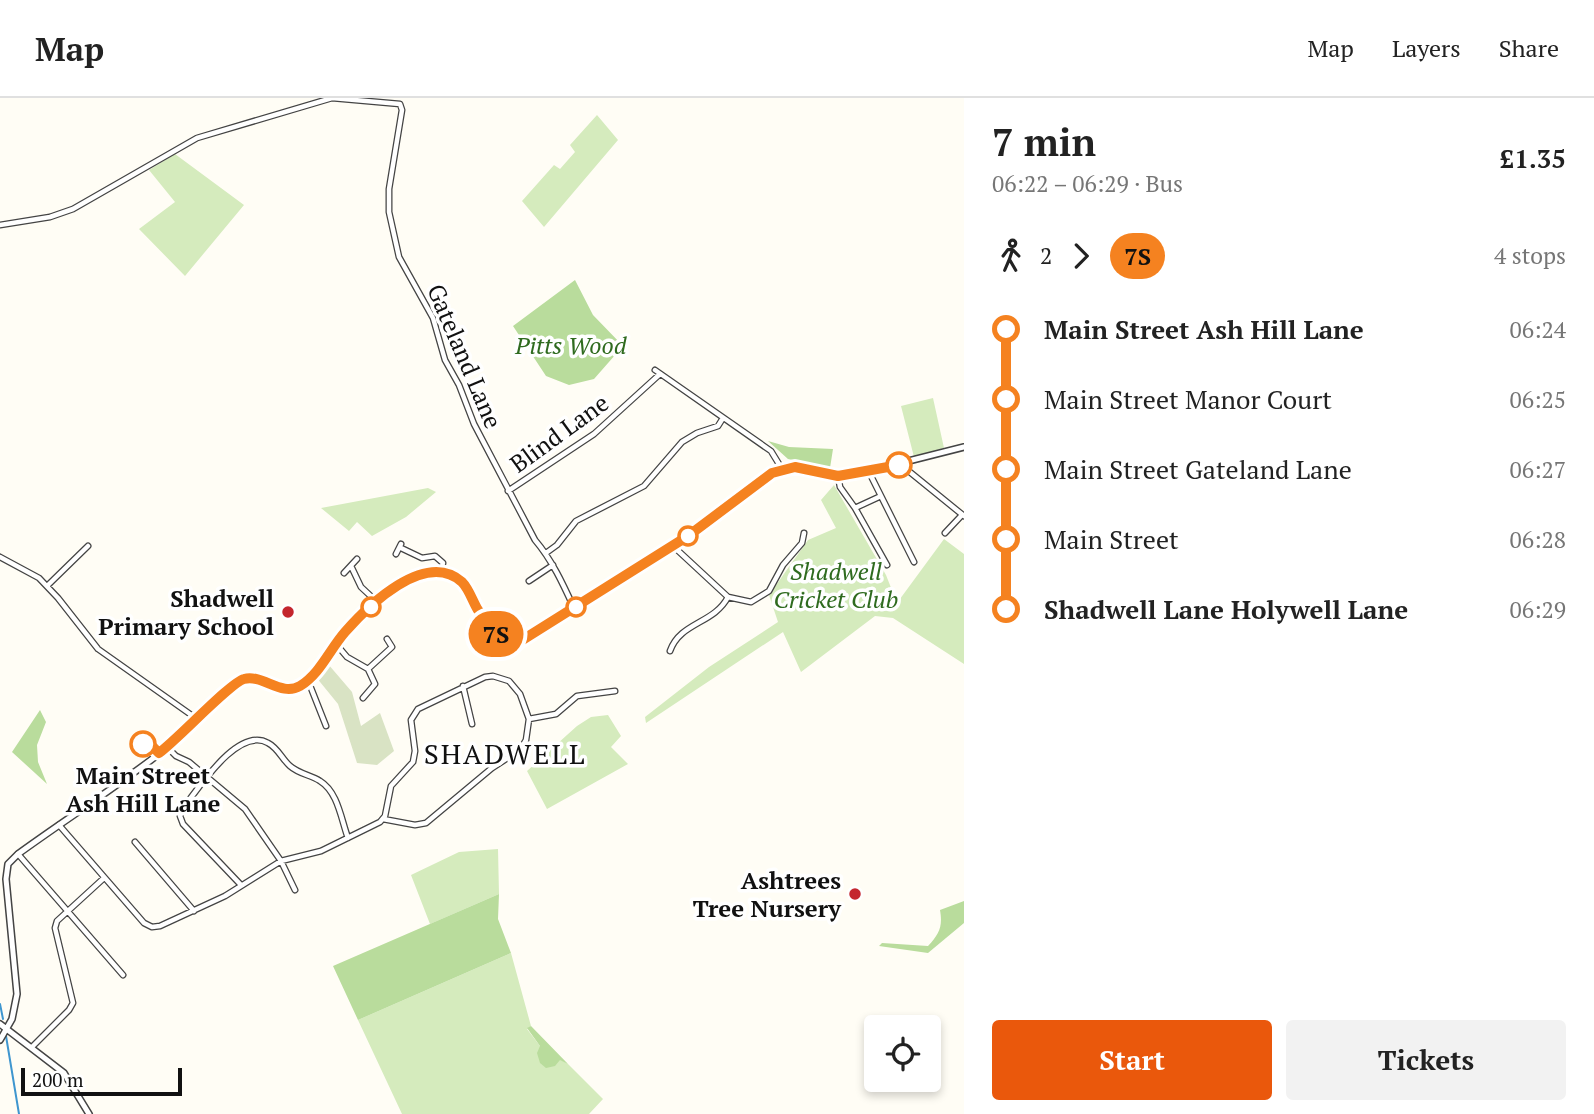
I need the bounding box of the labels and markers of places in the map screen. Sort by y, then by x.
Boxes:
unlabelled marker [886,452,912,478]
unlabelled marker [678,526,698,546]
place label: Shadwell Primary School [98,582,274,642]
unlabelled marker [361,597,381,617]
unlabelled marker [566,597,586,617]
marker: Shadwell Primary School [280,604,296,620]
marker: Main Street Ash Hill Lane [130,731,156,757]
place label: Main Street Ash Hill Lane [66,759,220,819]
place label: Ashtrees Tree Nursery [693,864,842,924]
marker: Ashtrees Tree Nursery [847,886,863,902]

